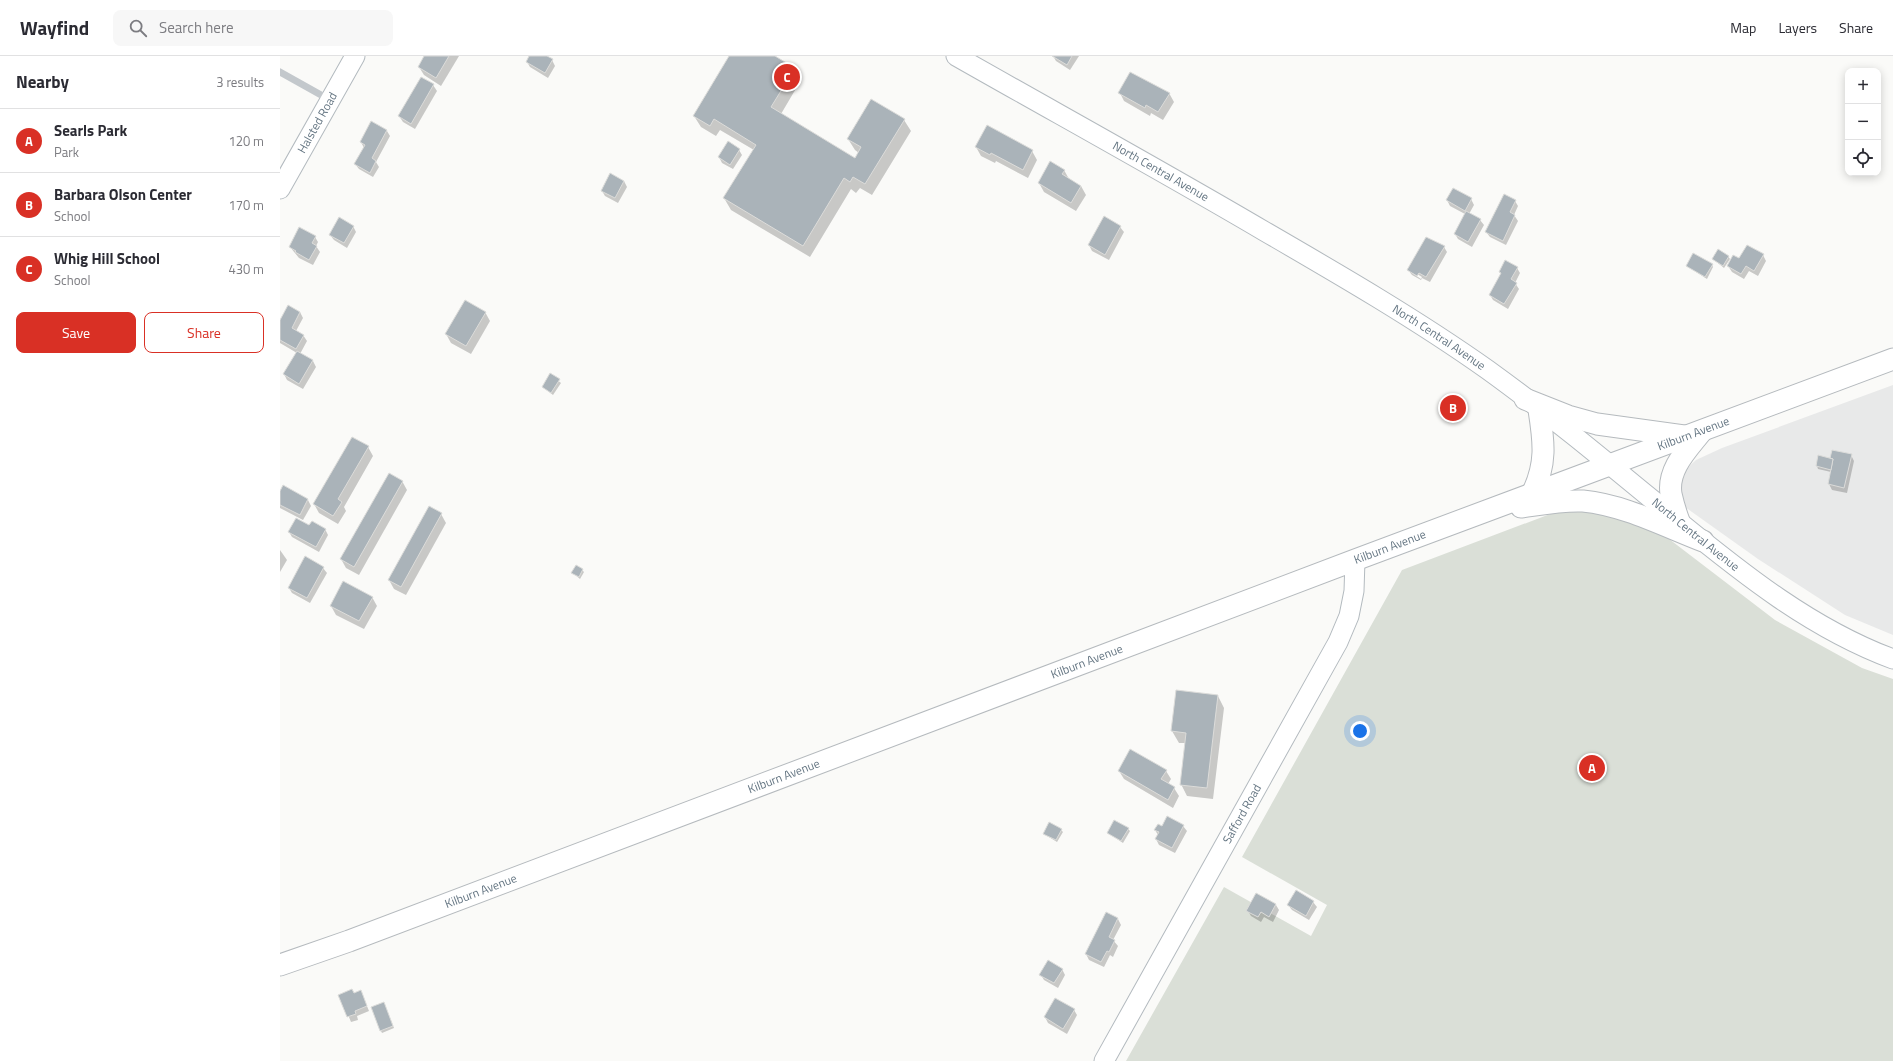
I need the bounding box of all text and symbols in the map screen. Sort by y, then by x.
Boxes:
search box [113,10,393,46]
text: Wayfind [20,13,89,42]
text: Search here [159,16,234,39]
icon: search [127,17,149,39]
text: Map [1730,17,1756,38]
text: Layers [1778,17,1817,38]
text: Share [1839,17,1873,38]
pin: C [774,62,800,92]
map controls [1845,68,1881,176]
button: + [1845,68,1881,104]
text: Nearby [16,69,69,95]
text: 3 results [216,72,264,92]
street label: Halsted Road [292,88,342,157]
button: − [1845,104,1881,140]
text: Searls Park [54,119,127,142]
text: A [25,131,33,151]
text: 120 m [228,131,264,151]
street label: North Central Avenue [1109,136,1213,206]
button: locate [1845,140,1881,176]
text: Park [54,142,79,162]
text: Barbara Olson Center [54,183,192,206]
text: B [25,195,33,215]
text: 170 m [228,195,264,215]
text: School [54,206,90,226]
text: Whig Hill School [54,247,160,270]
text: C [25,259,33,279]
text: 430 m [228,259,264,279]
text: School [54,270,90,290]
street label: North Central Avenue [1389,299,1490,375]
button: Save [16,312,136,353]
button: Share [144,312,264,353]
pin: B [1440,393,1466,423]
street label: Kilburn Avenue [1654,411,1732,455]
street label: North Central Avenue [1648,493,1744,576]
street label: Kilburn Avenue [1351,524,1428,569]
street label: Kilburn Avenue [1048,639,1125,683]
your location [1350,721,1370,741]
pin: A [1579,753,1605,783]
street label: Kilburn Avenue [745,754,822,798]
street label: Safford Road [1217,780,1266,847]
street label: Kilburn Avenue [442,868,519,913]

